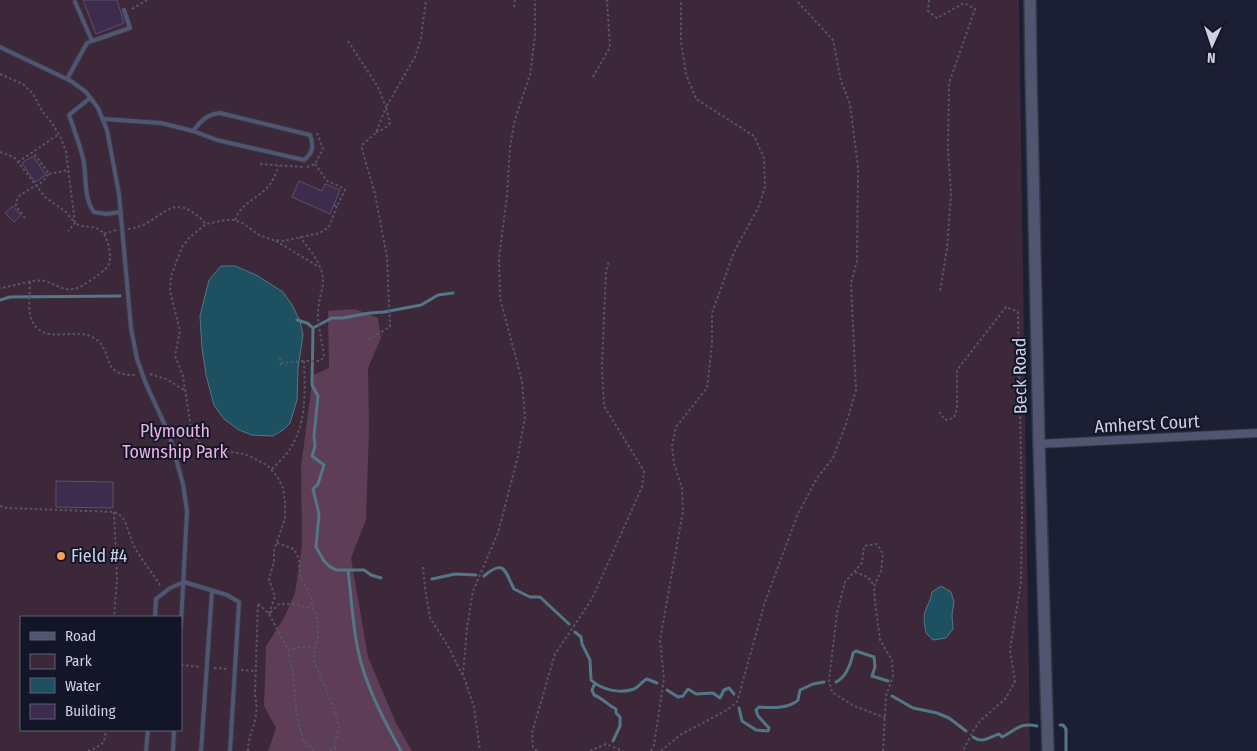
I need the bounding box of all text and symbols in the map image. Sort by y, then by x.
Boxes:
north arrow [1187,20,1237,70]
text: N [1207,49,1216,66]
street label: Beck Road [1008,338,1032,414]
street label: Amherst Court [1094,410,1200,438]
park label: Plymouth Township Park [122,420,228,463]
place label: Field #4 [71,545,128,567]
marker: Field #4 [55,550,67,562]
legend [20,616,182,731]
text: Road [65,627,96,645]
text: Park [65,652,92,670]
text: Water [65,677,101,695]
text: Building [65,702,116,720]

